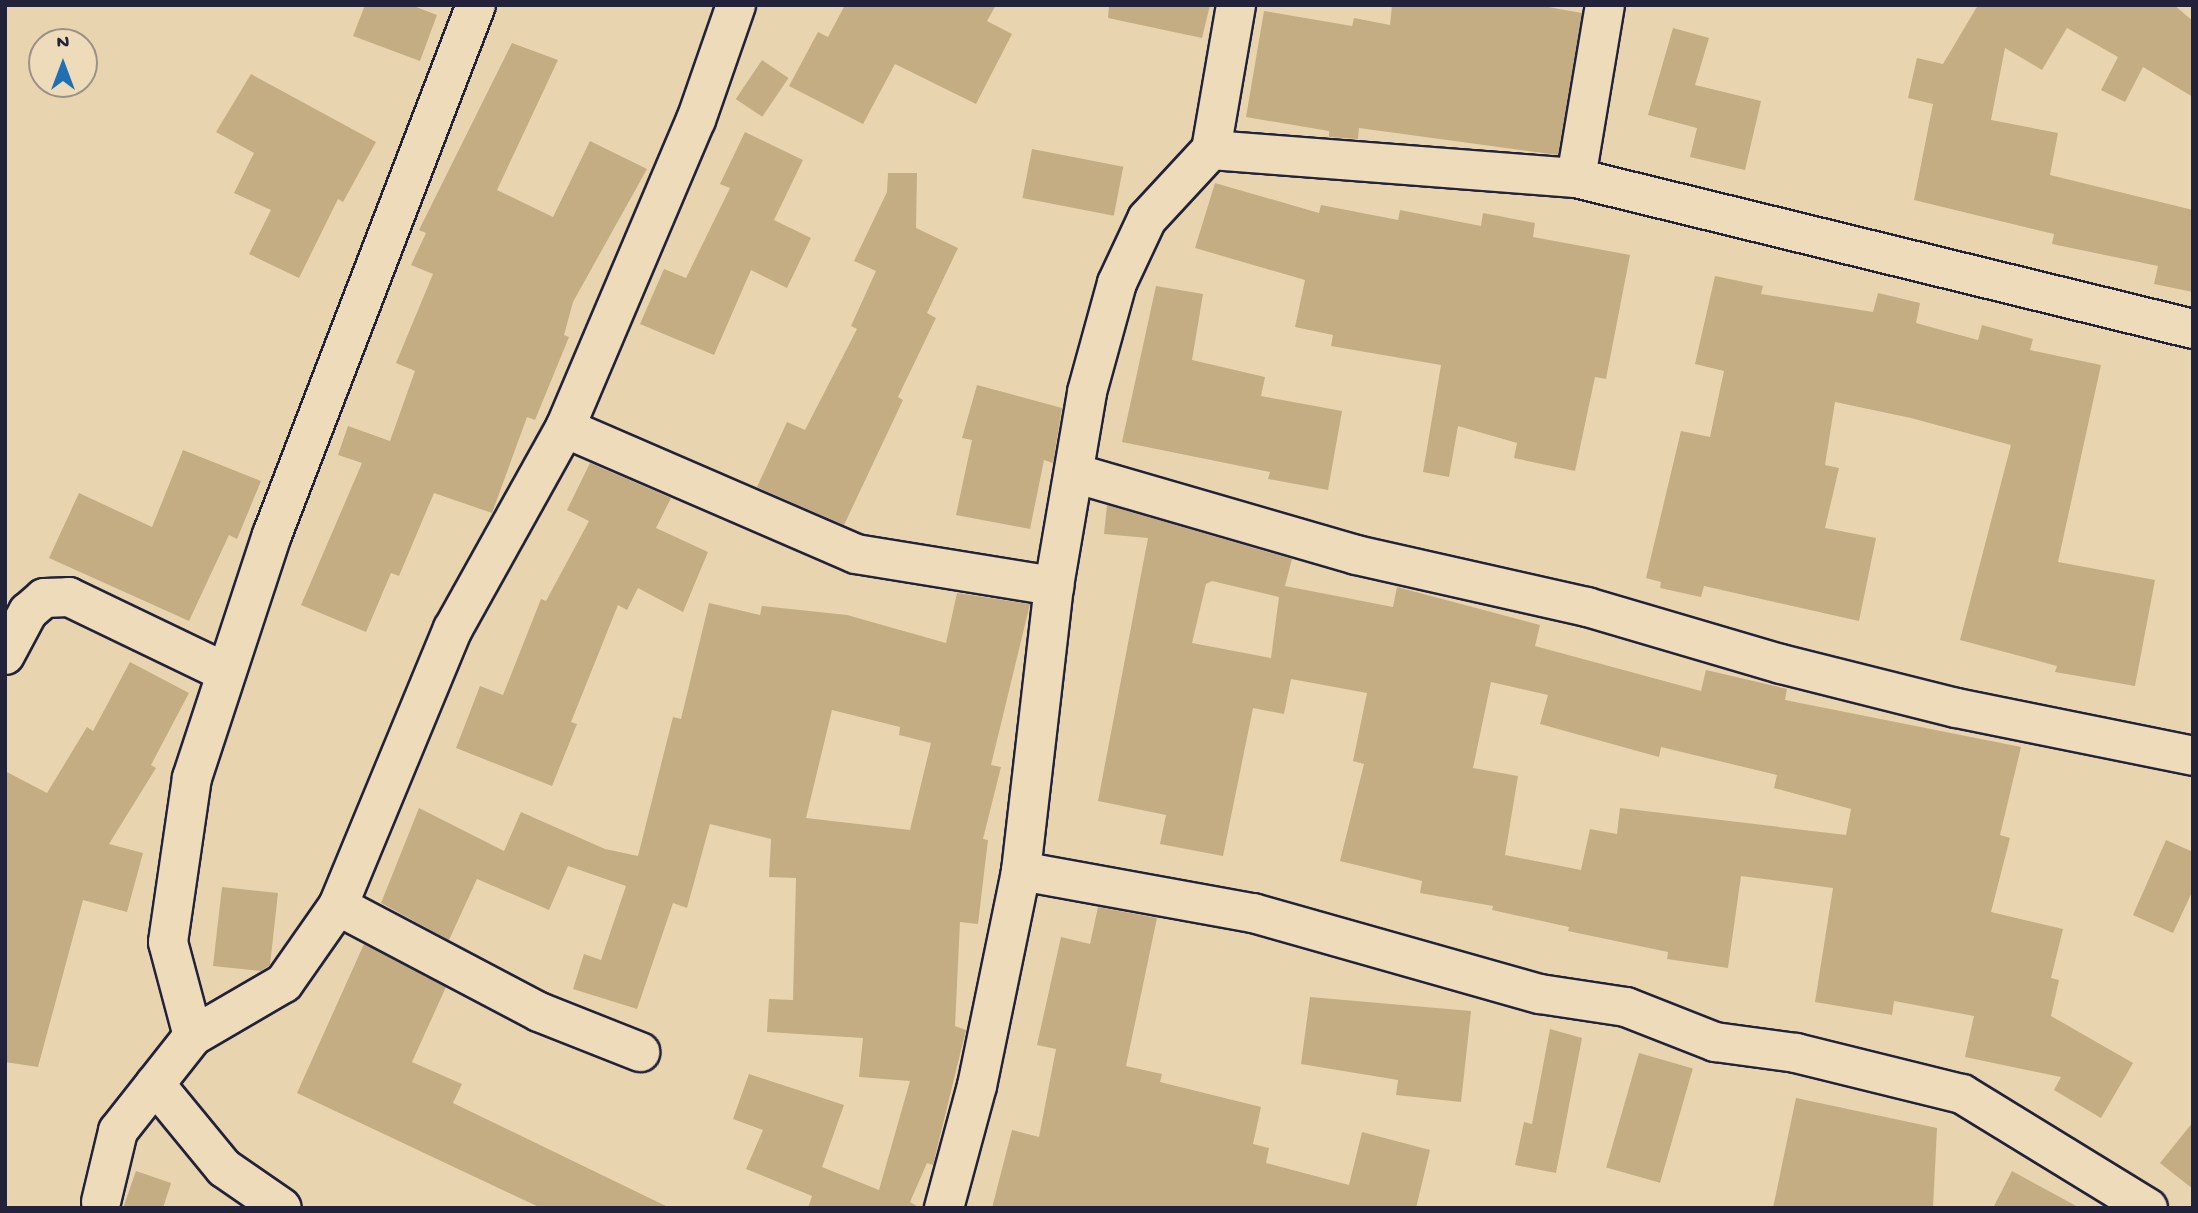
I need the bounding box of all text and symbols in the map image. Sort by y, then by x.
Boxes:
north arrow [28,28,98,98]
text: N [57,32,69,55]

